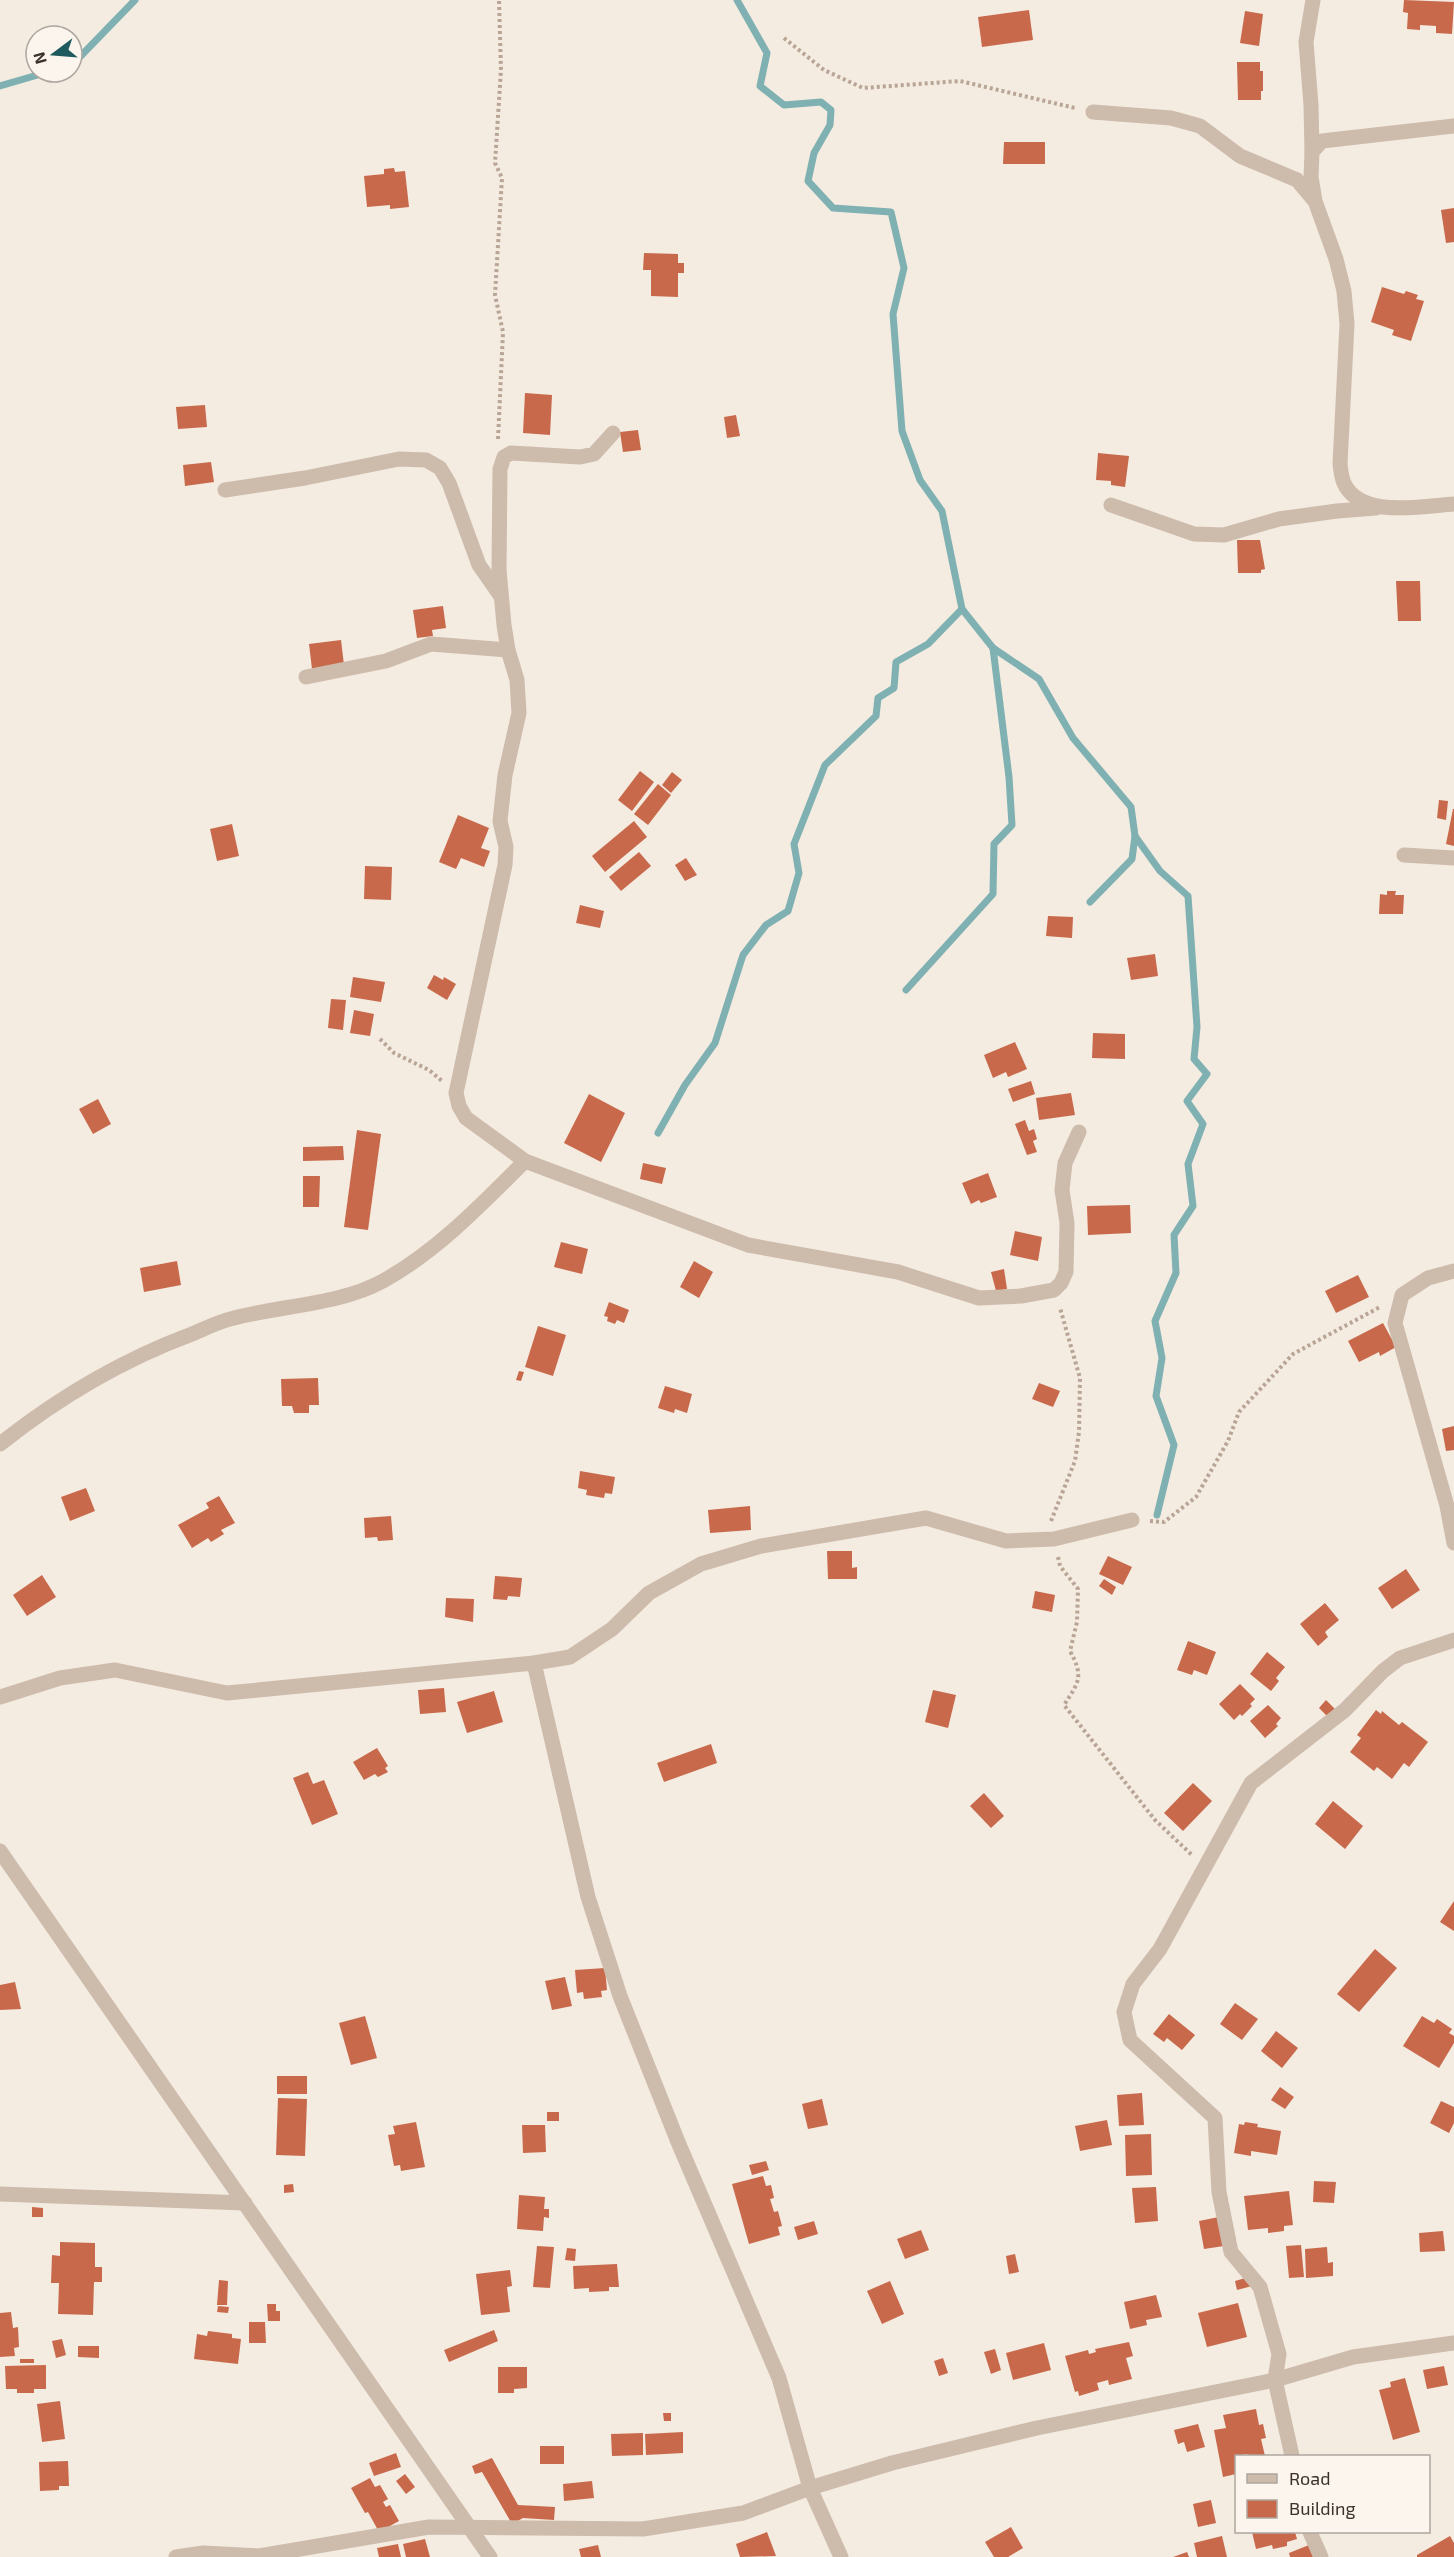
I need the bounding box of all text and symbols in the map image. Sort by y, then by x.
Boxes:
north arrow [24,24,84,84]
text: N [28,50,50,66]
legend [1235,2455,1430,2533]
text: Road [1289,2467,1330,2489]
text: Building [1289,2497,1356,2519]

